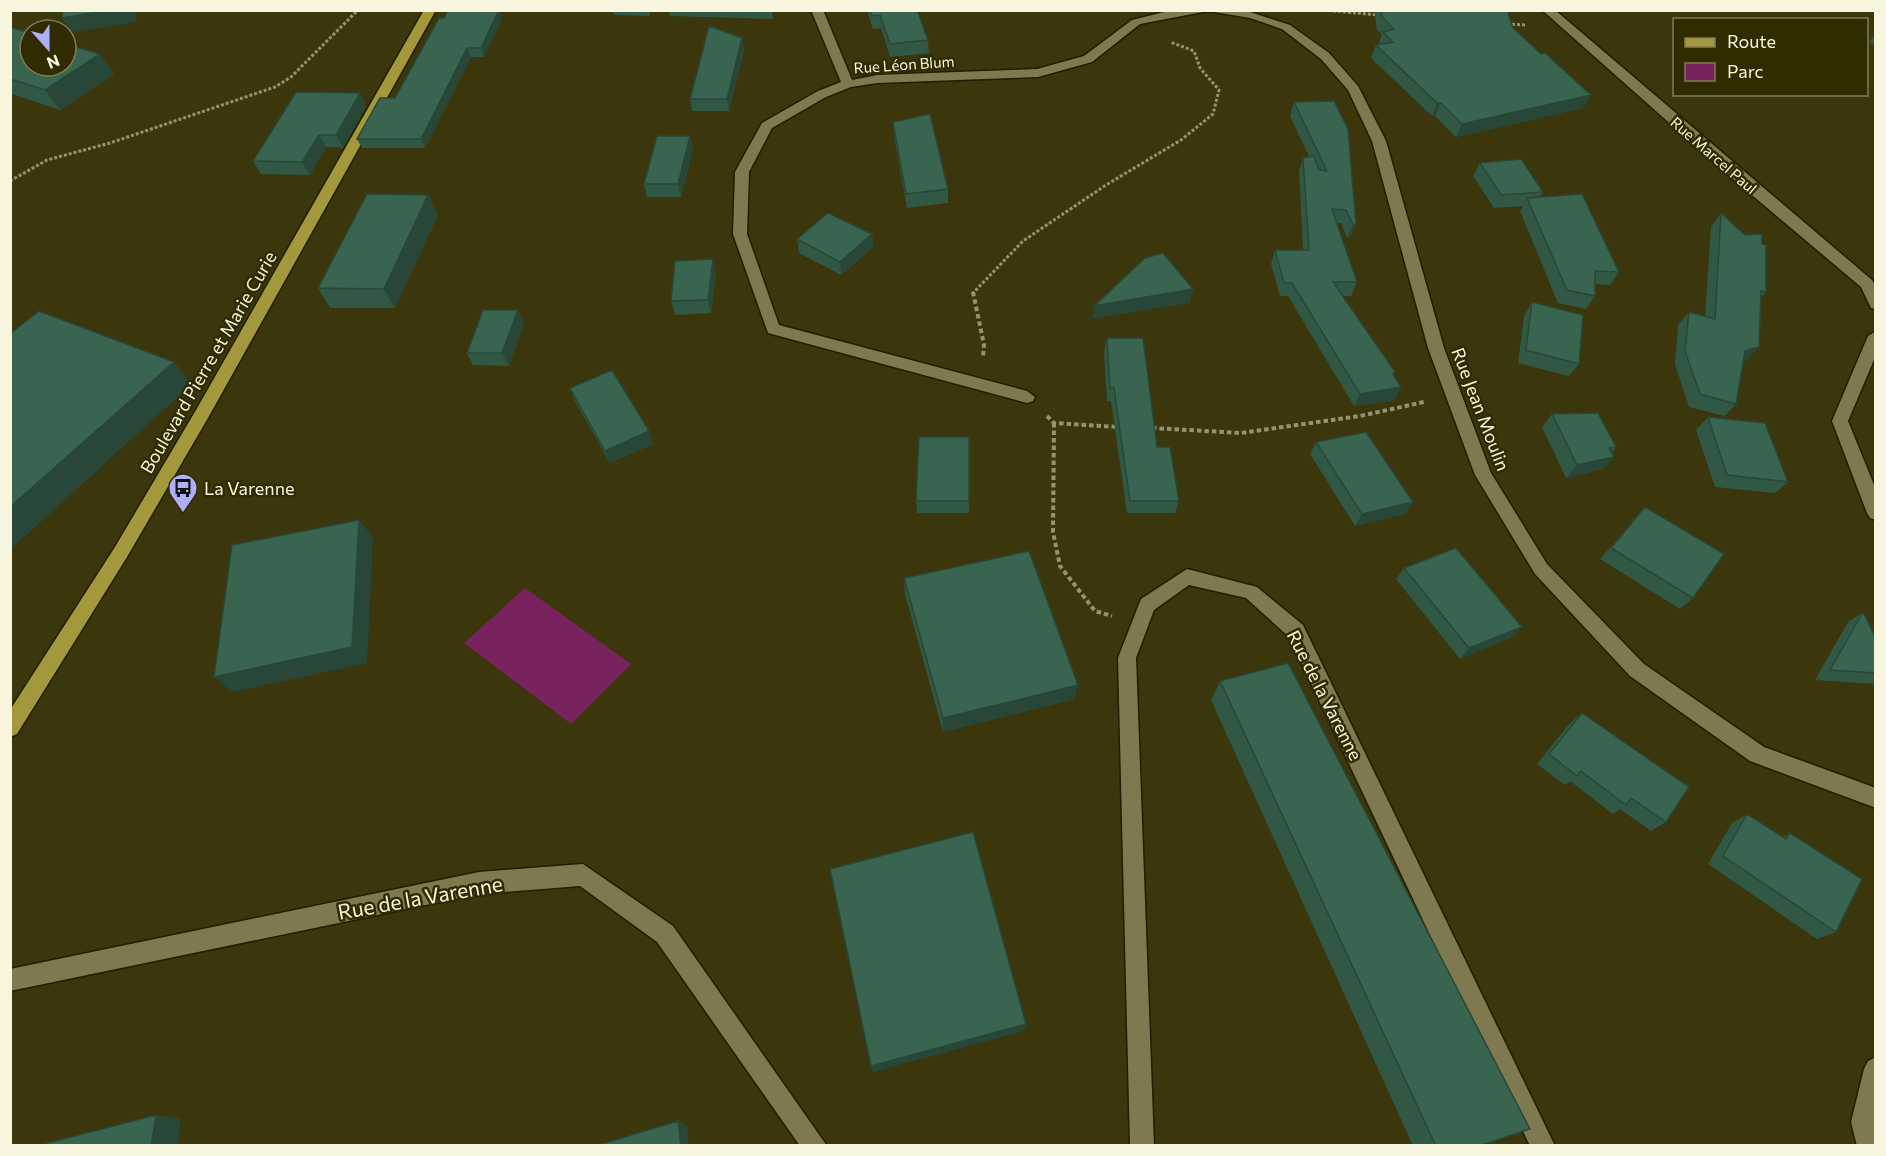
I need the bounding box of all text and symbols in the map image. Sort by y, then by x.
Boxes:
north arrow [18,18,78,78]
legend [1673,18,1868,96]
text: Route [1727,30,1776,52]
text: N [45,51,63,73]
street label: Rue Léon Blum [853,51,955,77]
text: Parc [1727,60,1764,82]
street label: Rue Marcel Paul [1667,113,1761,197]
street label: Boulevard Pierre et Marie Curie [135,247,281,477]
street label: Rue Jean Moulin [1447,344,1515,474]
bus stop icon: La Varenne [167,472,199,514]
place label: La Varenne [204,477,295,499]
street label: Rue de la Varenne [1283,626,1367,764]
street label: Rue de la Varenne [336,870,504,924]

